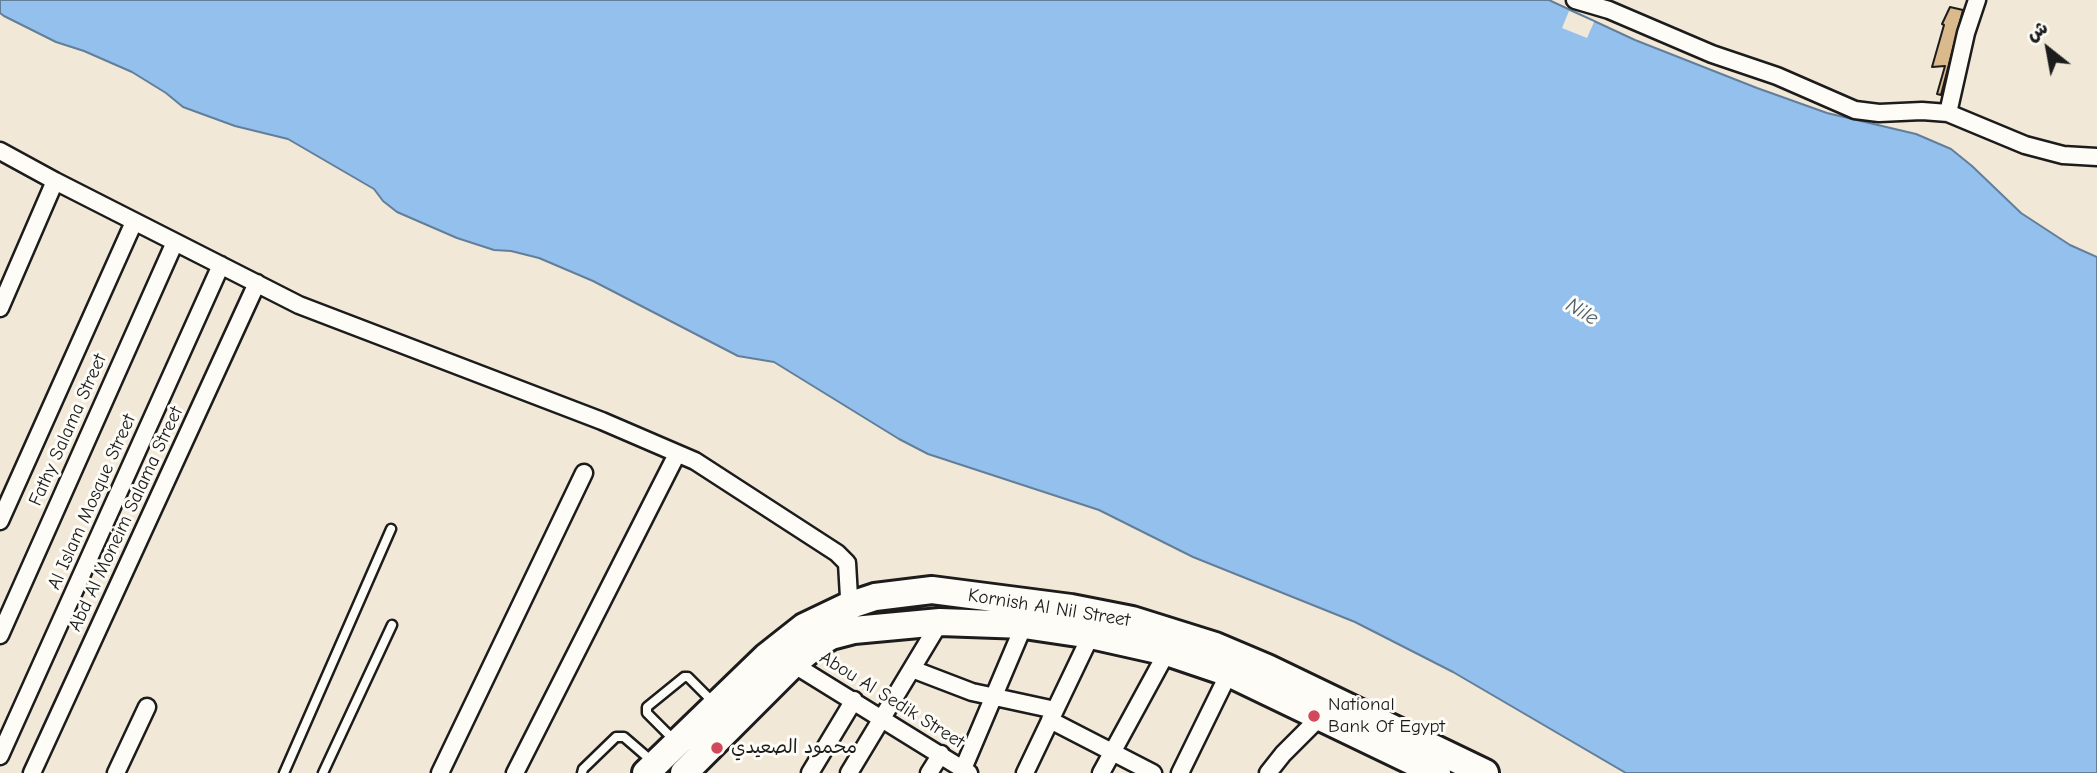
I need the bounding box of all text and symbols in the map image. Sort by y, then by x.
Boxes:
north arrow [2013,14,2083,84]
text: ش [2023,16,2052,46]
water label: Nile [1561,293,1603,331]
street label: Fathy Salama Street [24,351,112,509]
street label: Abd Al Moneim Salama Street [64,403,188,635]
street label: Al Islam Mosque Street [43,411,141,593]
street label: Kornish Al Nil Street [966,584,1132,632]
street label: Abou Al Sedik Street [815,646,969,754]
place label: National Bank Of Egypt [1328,694,1445,738]
marker: National Bank Of Egypt [1306,708,1322,724]
place label: محمود الصعيدي [731,737,857,759]
marker: محمود الصعيدي [709,740,725,756]

